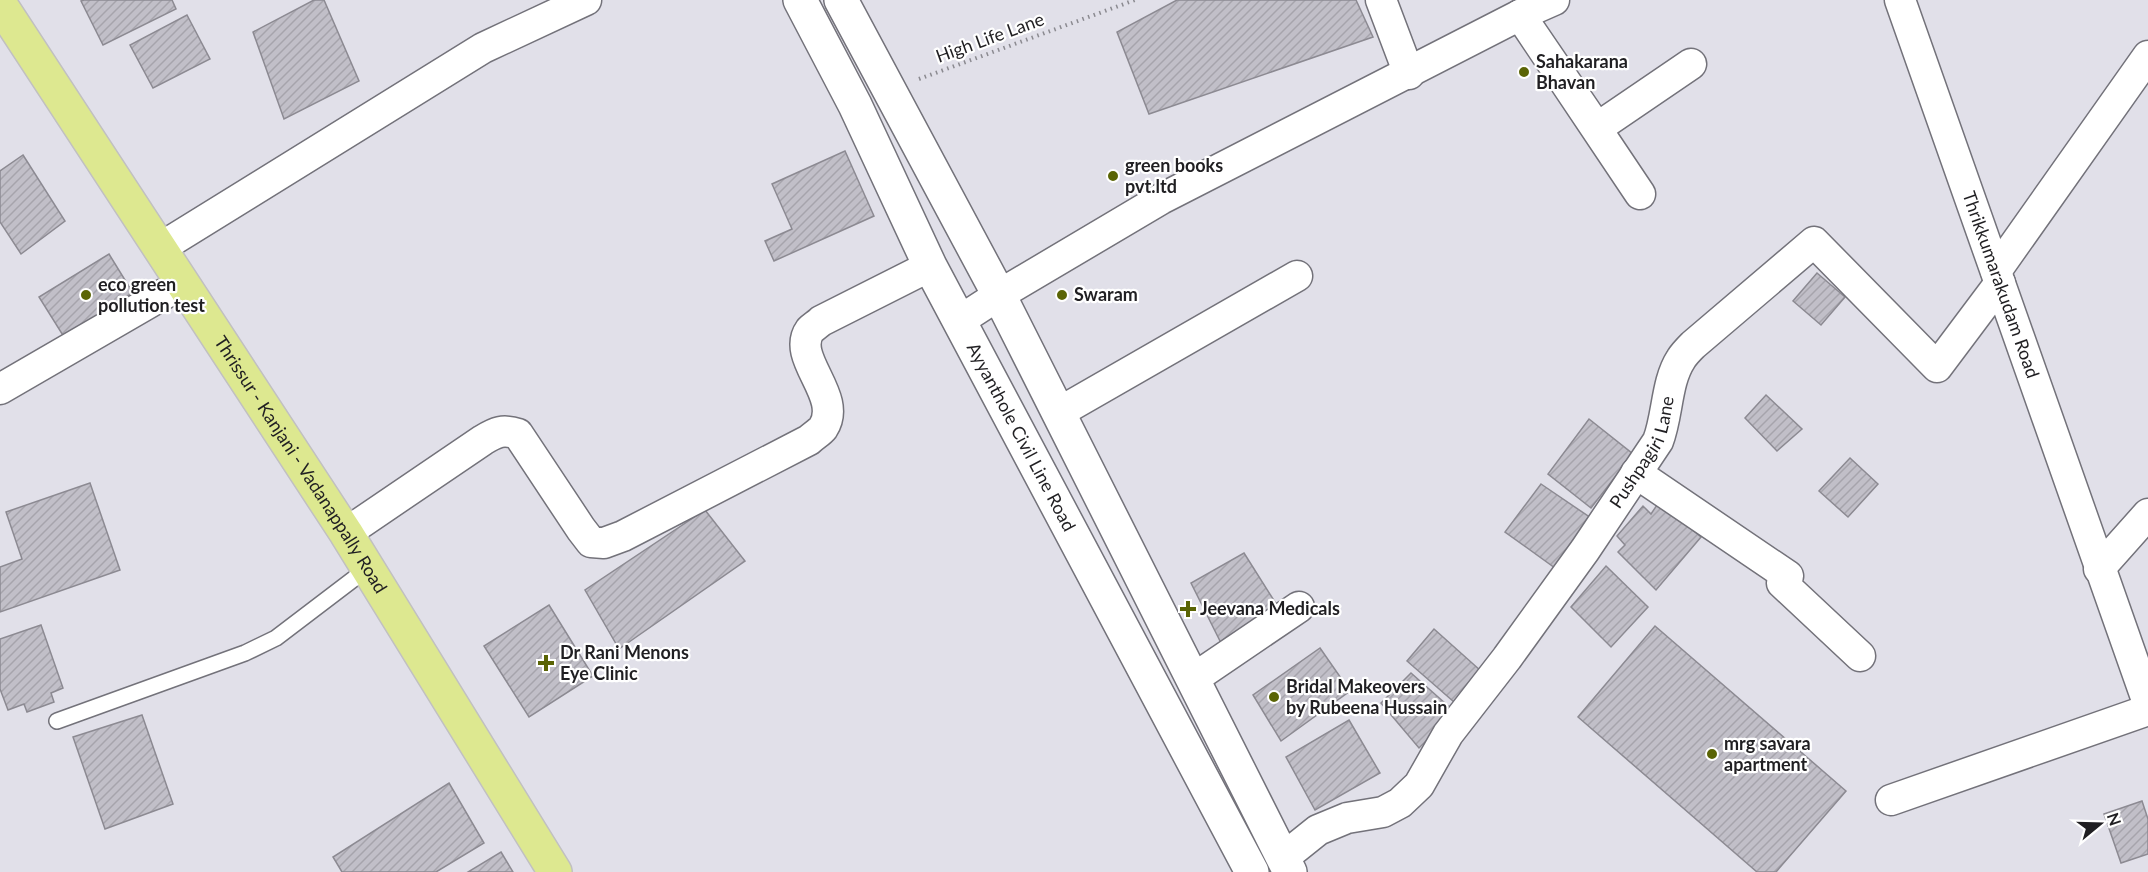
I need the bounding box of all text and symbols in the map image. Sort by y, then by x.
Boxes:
street label: High Life Lane [933,7,1047,67]
place label: Sahakarana Bhavan [1536,50,1628,93]
marker: Sahakarana Bhavan [1517,65,1531,79]
place label: green books pvt.ltd [1125,154,1223,197]
marker: green books pvt.ltd [1106,169,1120,183]
street label: Thrikkumarakudam Road [1958,188,2044,381]
place label: eco green pollution test [98,273,205,316]
place label: Swaram [1074,283,1138,305]
marker: eco green pollution test [79,288,93,302]
marker: Swaram [1055,288,1069,302]
street label: Thrissur - Kanjani - Vadanappally Road [210,331,392,597]
street label: Ayyanthole Civil Line Road [963,339,1081,535]
street label: Pushpagiri Lane [1604,394,1678,512]
place label: Jeevana Medicals [1200,597,1340,619]
marker: Jeevana Medicals [1181,602,1195,616]
place label: Dr Rani Menons Eye Clinic [560,641,689,684]
marker: Dr Rani Menons Eye Clinic [537,654,555,672]
place label: Bridal Makeovers by Rubeena Hussain [1286,675,1447,718]
marker: Bridal Makeovers by Rubeena Hussain [1267,690,1281,704]
place label: mrg savara apartment [1724,732,1811,775]
marker: mrg savara apartment [1705,747,1719,761]
north arrow [2070,794,2130,854]
text: N [2104,810,2126,828]

